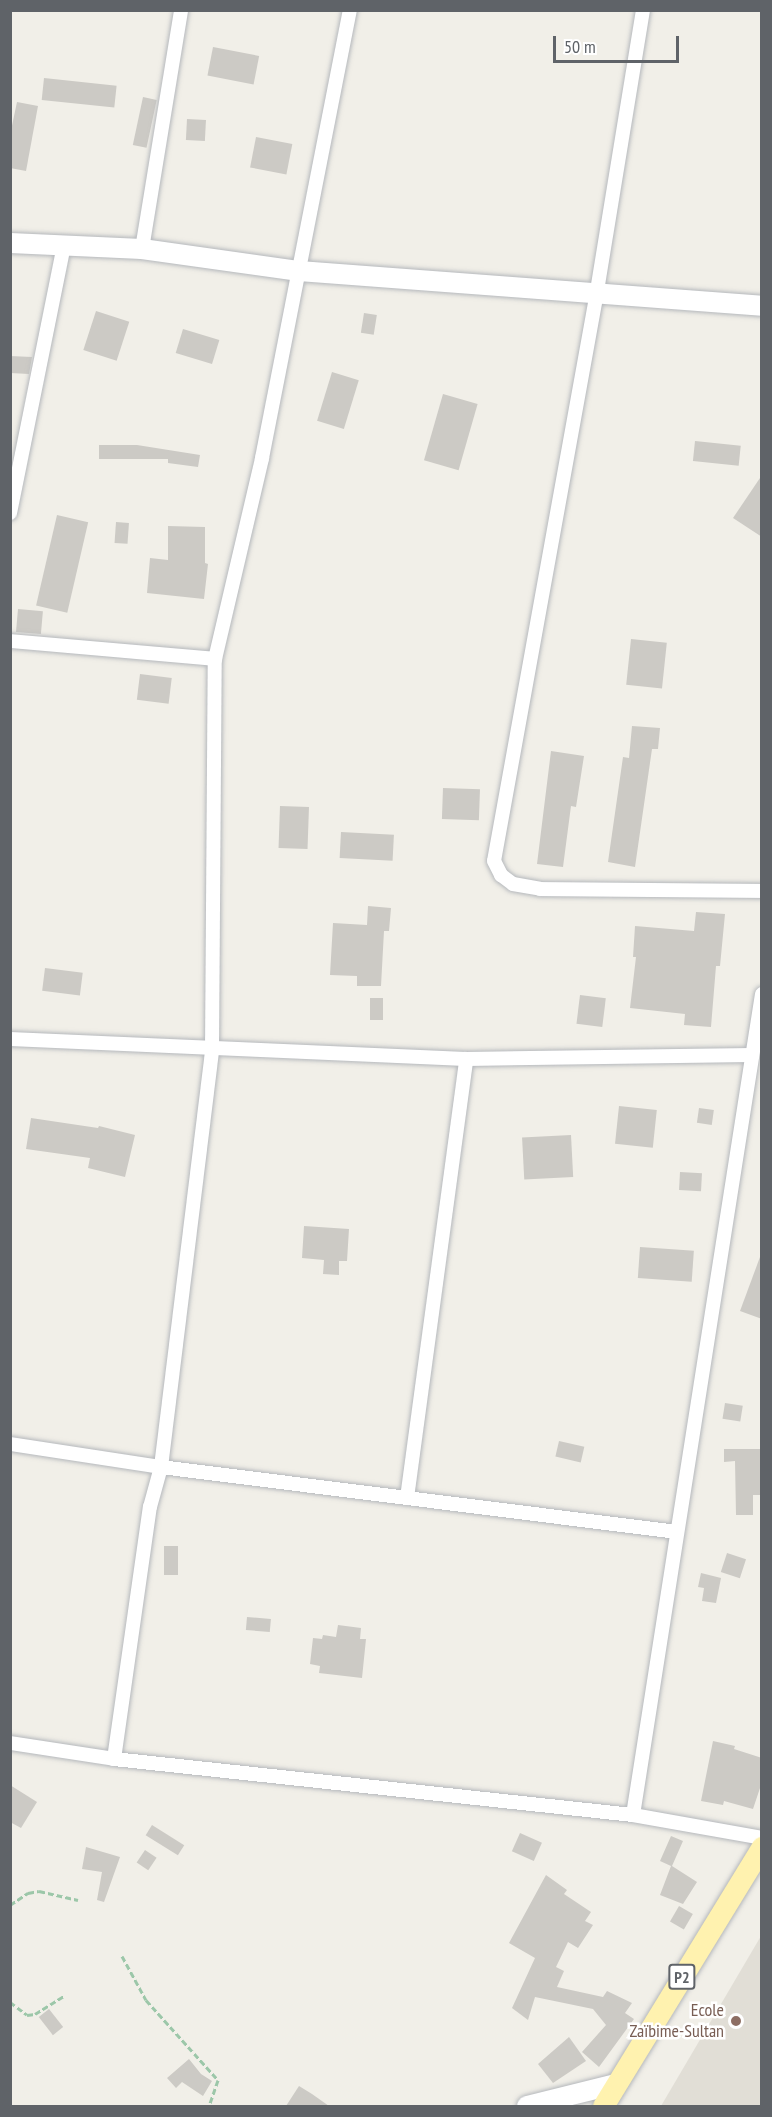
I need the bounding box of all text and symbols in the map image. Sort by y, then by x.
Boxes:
scale bar [556,24,682,62]
text: 50 m [564,35,596,58]
road number: P2 [667,1964,697,1990]
place label: Ecole Zaïbime-Sultan [629,2000,724,2042]
marker: Ecole Zaïbime-Sultan [729,2014,743,2028]

